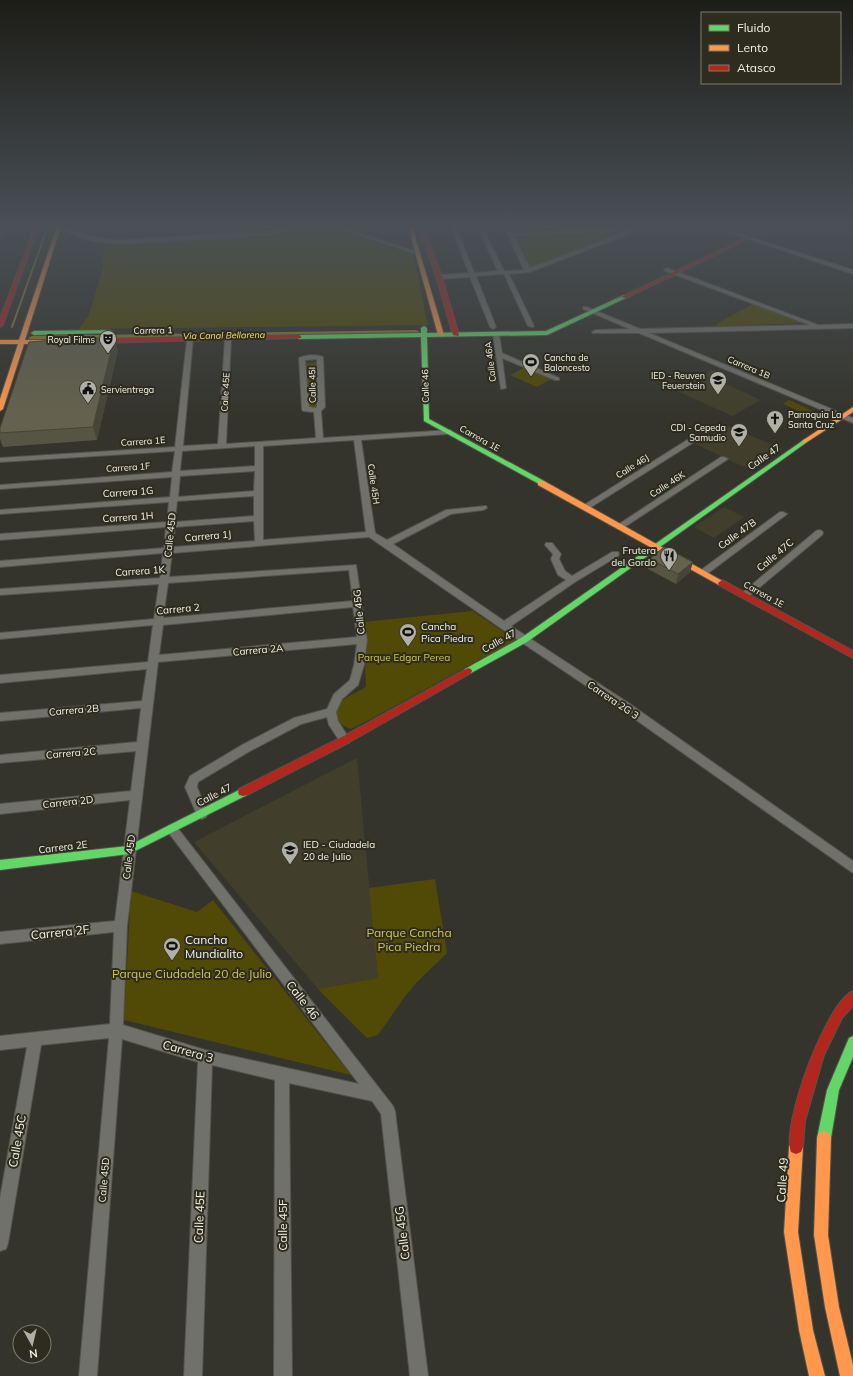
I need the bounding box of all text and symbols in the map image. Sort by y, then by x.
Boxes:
legend [701,12,841,84]
text: Fluido [737,20,771,35]
text: Lento [737,40,768,55]
text: Atasco [737,60,776,75]
street label: Carrera 1 [133,324,173,336]
theatre icon: Royal Films [98,329,118,354]
water label: Via Canal Bellarena [183,329,266,341]
place label: Royal Films [48,334,95,346]
street label: Calle 46A [482,341,498,383]
sports icon: Cancha de Baloncesto [521,352,541,377]
place label: Cancha de Baloncesto [544,352,590,373]
street label: Carrera 1B [726,353,772,381]
street label: Calle 45I [306,367,318,403]
street label: Calle 46 [419,369,431,403]
place label: IED - Reuven Feuerstein [651,370,705,391]
school or university icon: IED - Reuven Feuerstein [708,370,728,395]
street label: Calle 45E [218,372,232,412]
public building icon: Servientrega [78,379,98,404]
place label: Servientrega [101,384,154,395]
church icon: Parroquia La Santa Cruz [765,409,785,434]
place label: Parroquia La Santa Cruz [788,409,841,430]
street label: Carrera 1E [458,422,502,454]
place label: CDI - Cepeda Samudio [670,422,726,443]
school or university icon: CDI - Cepeda Samudio [729,422,749,447]
street label: Carrera 1E [120,434,166,448]
street label: Calle 47 [745,441,783,473]
street label: Calle 46J [614,452,651,480]
street label: Carrera 1F [106,460,150,474]
street label: Calle 45H [366,463,382,505]
street label: Calle 46K [647,468,687,499]
street label: Carrera 1G [102,484,154,500]
street label: Carrera 1H [102,509,154,525]
street label: Calle 45D [161,512,179,558]
street label: Calle 47B [715,516,759,552]
street label: Carrera 1J [184,527,232,545]
street label: Calle 47C [754,536,796,574]
place label: Frutera del Gordo [611,544,656,569]
restaurant icon: Frutera del Gordo [659,546,679,571]
street label: Carrera 1K [115,563,166,579]
street label: Carrera 1E [742,578,786,610]
street label: Calle 45G [350,589,368,635]
street label: Carrera 2 [156,601,200,617]
place label: Cancha Pica Piedra [421,620,473,645]
sports icon: Cancha Pica Piedra [398,622,418,647]
street label: Calle 47 [479,626,519,656]
street label: Carrera 2A [232,641,285,659]
park label: Parque Edgar Perea [358,651,450,664]
street label: Carrera 2G 3 [585,678,641,722]
street label: Carrera 2B [48,701,100,719]
street label: Carrera 2C [45,744,97,762]
street label: Calle 47 [194,781,234,809]
street label: Carrera 2D [42,793,94,811]
street label: Calle 45D [120,834,138,880]
street label: Carrera 2E [38,838,88,856]
place label: IED - Ciudadela 20 de Julio [303,838,375,863]
school or university icon: IED - Ciudadela 20 de Julio [280,840,300,865]
street label: Carrera 2F [30,921,90,943]
park label: Parque Cancha Pica Piedra [366,925,452,954]
place label: Cancha Mundialito [185,932,243,961]
sports icon: Cancha Mundialito [162,936,182,961]
park label: Parque Ciudadela 20 de Julio [112,966,272,981]
street label: Calle 46 [283,978,323,1022]
street label: Carrera 3 [161,1037,215,1065]
street label: Calle 45C [5,1114,29,1168]
street label: Calle 45D [96,1157,112,1203]
street label: Calle 49 [773,1157,791,1203]
street label: Calle 45E [191,1191,207,1243]
street label: Calle 45F [275,1199,290,1251]
street label: Calle 45G [391,1205,413,1261]
north arrow [12,1324,52,1364]
text: N [28,1346,38,1361]

